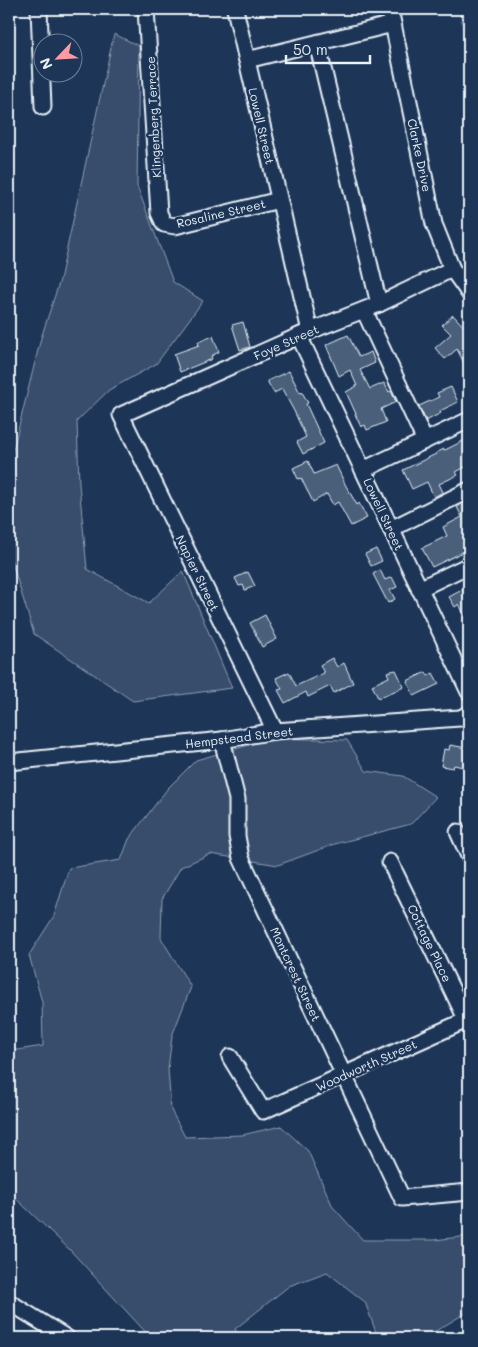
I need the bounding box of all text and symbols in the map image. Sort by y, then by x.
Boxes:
north arrow [32,32,82,82]
scale bar [286,32,369,64]
text: 50 m [293,39,328,59]
text: N [35,55,57,73]
street label: Klingenberg Terrace [142,56,164,178]
street label: Lowell Street [245,86,279,166]
street label: Clarke Drive [404,117,436,193]
street label: Rosaline Street [175,195,267,231]
street label: Foye Street [251,321,321,363]
street label: Lowell Street [360,475,408,553]
street label: Napier Street [173,532,223,614]
street label: Hempstead Street [184,722,294,752]
street label: Cottage Place [404,902,456,984]
street label: Montcrest Street [267,924,325,1024]
street label: Woodworth Street [313,1036,419,1094]

